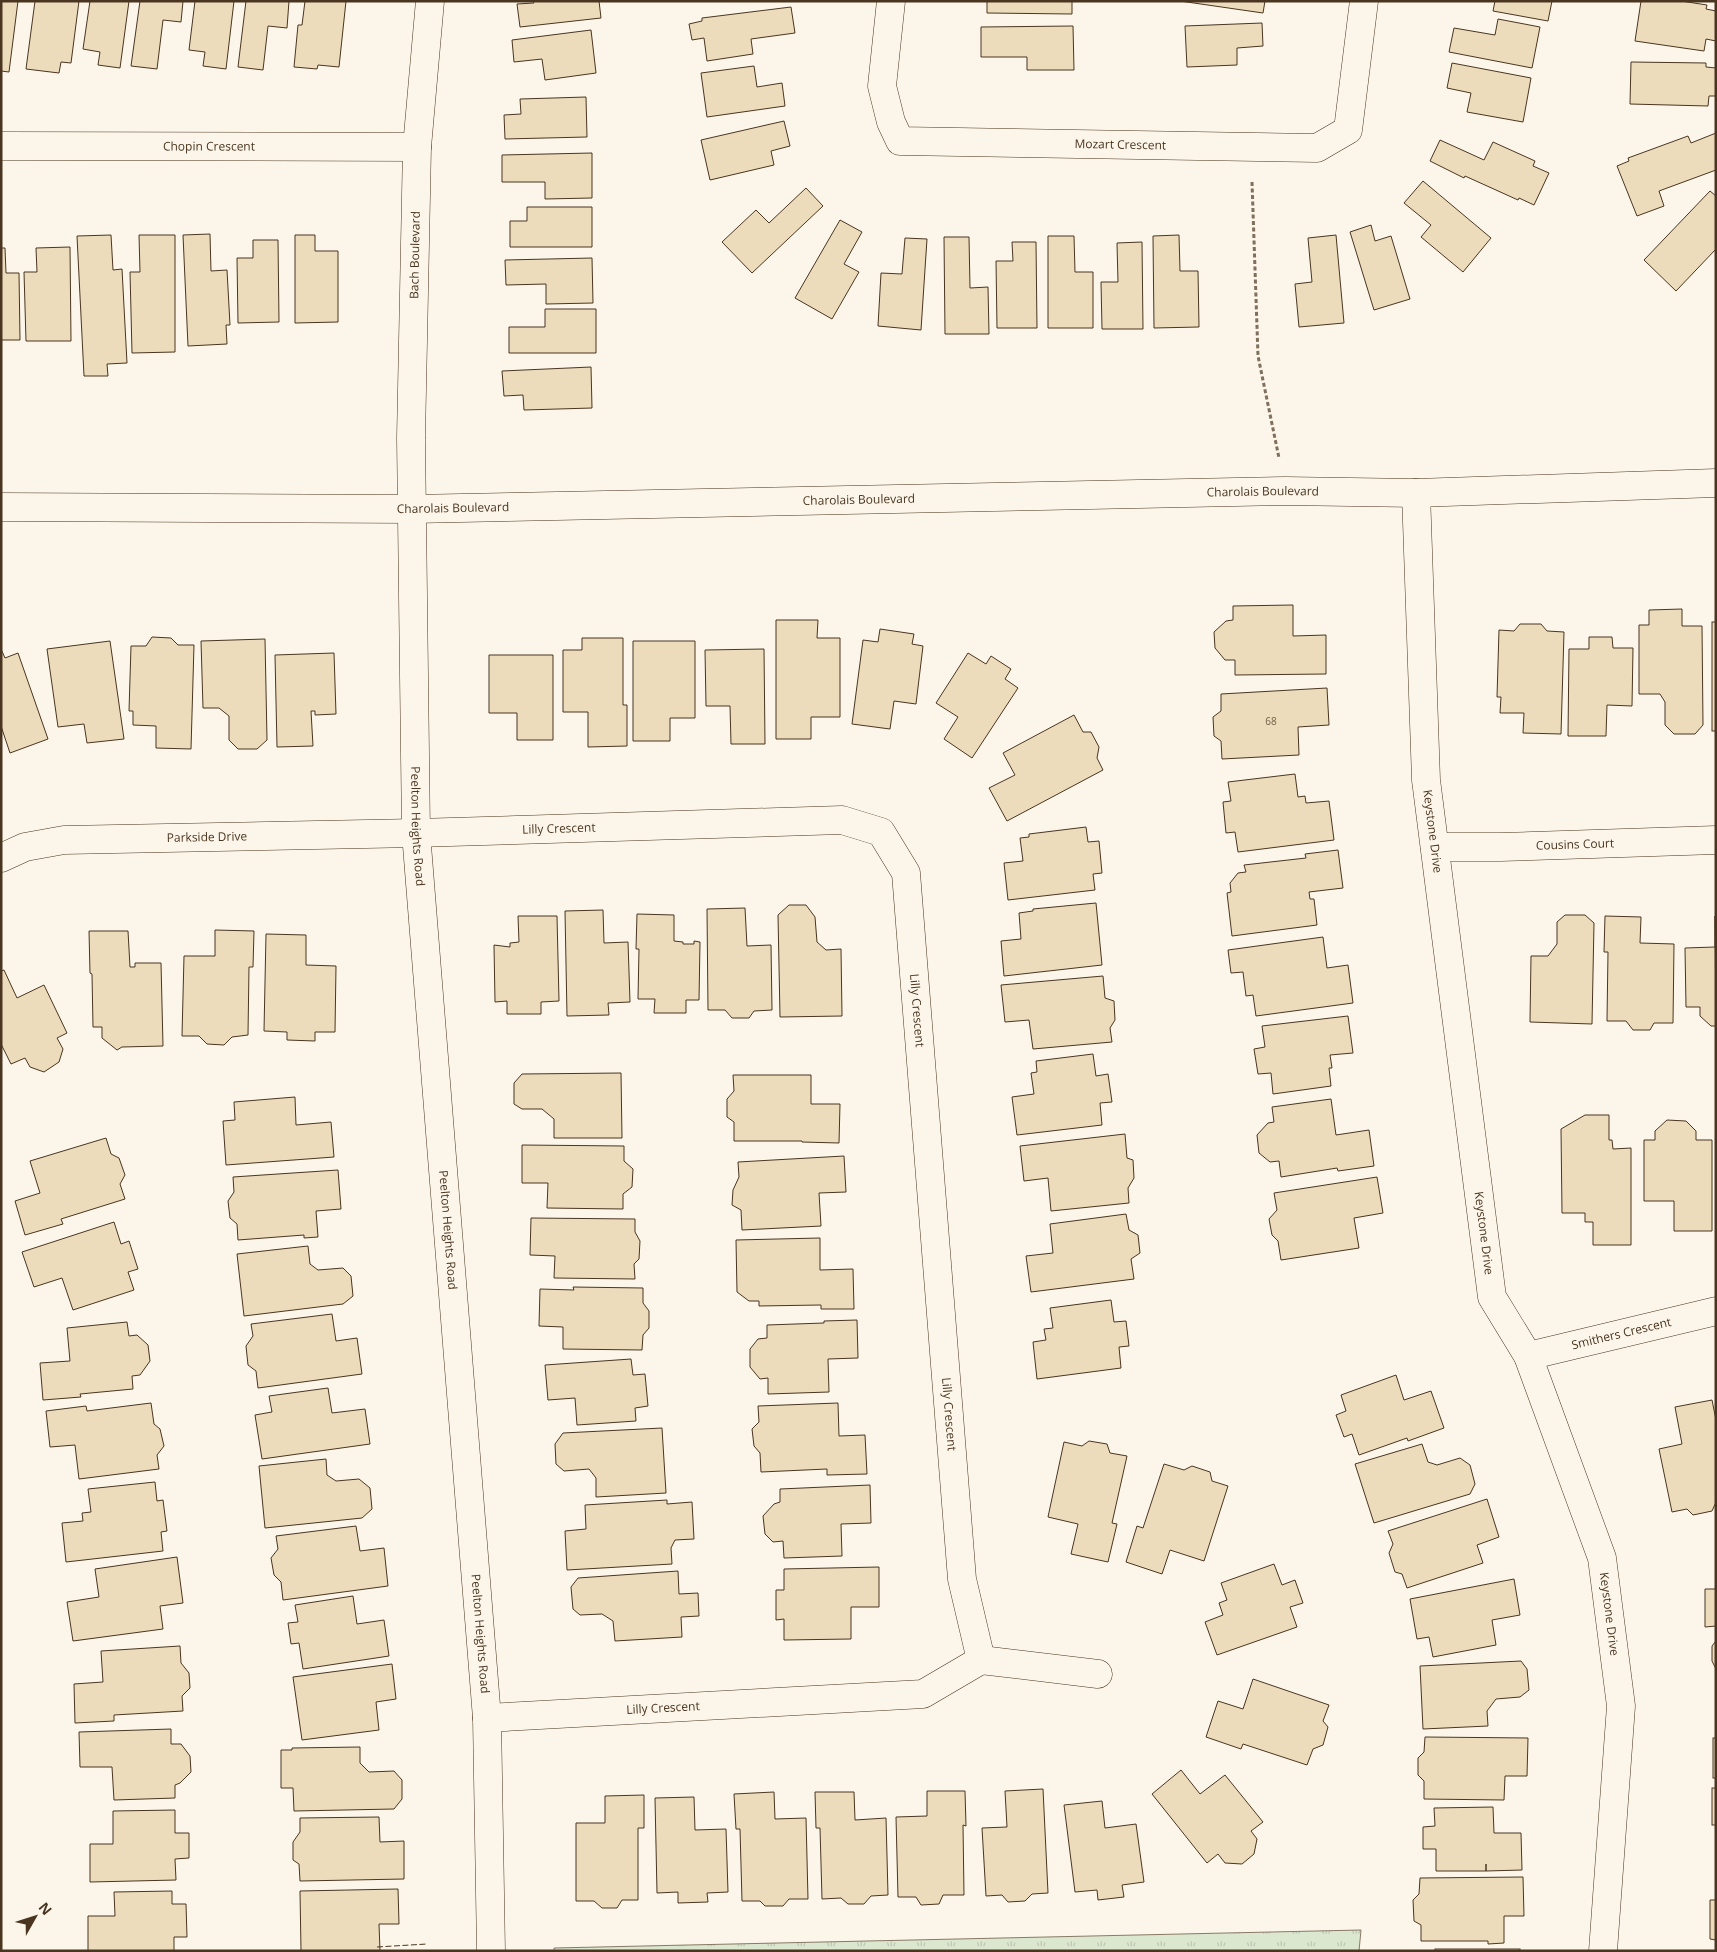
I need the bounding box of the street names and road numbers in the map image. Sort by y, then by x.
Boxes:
street label: Mozart Crescent [1074,135,1166,153]
street label: Chopin Crescent [163,137,255,155]
street label: Bach Boulevard [405,211,424,299]
street label: Charolais Boulevard [1206,482,1319,501]
street label: Charolais Boulevard [803,490,915,509]
street label: Charolais Boulevard [397,498,509,517]
street label: Peelton Heights Road [407,766,429,887]
street label: Keystone Drive [1419,789,1447,874]
street label: Lilly Crescent [522,819,596,838]
street label: Parkside Drive [167,827,248,846]
street label: Cousins Court [1535,834,1614,854]
street label: Lilly Crescent [906,973,929,1048]
street label: Peelton Heights Road [435,1170,462,1291]
street label: Keystone Drive [1471,1190,1498,1276]
street label: Smithers Crescent [1570,1313,1673,1353]
street label: Lilly Crescent [938,1377,961,1451]
street label: Keystone Drive [1596,1571,1623,1657]
street label: Peelton Heights Road [467,1573,494,1694]
street label: Lilly Crescent [626,1697,700,1718]

